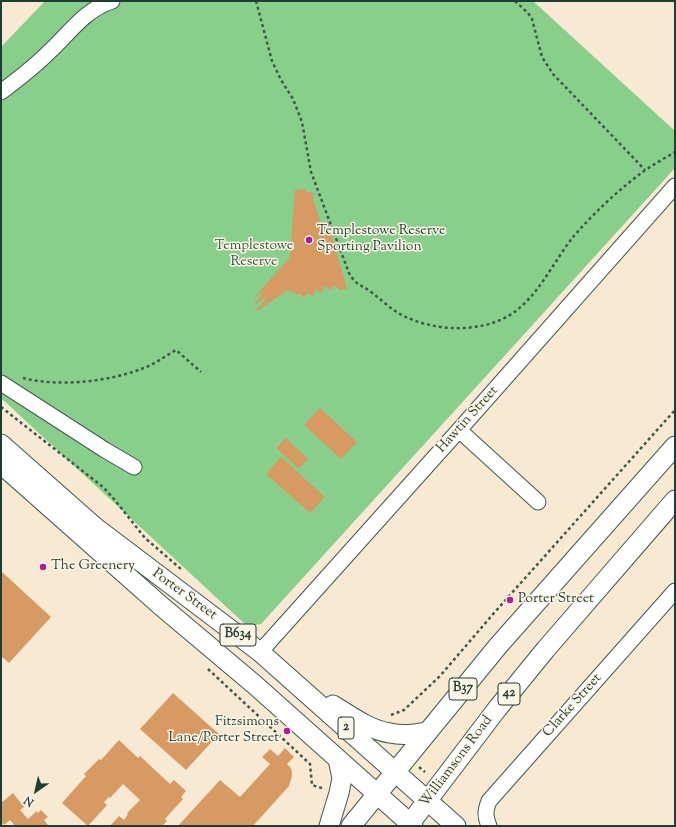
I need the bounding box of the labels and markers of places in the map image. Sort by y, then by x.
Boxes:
place label: Templestowe Reserve Sporting Pavilion [317,224,446,256]
marker: Templestowe Reserve Sporting Pavilion [304,235,314,245]
place label: The Greenery [51,559,135,575]
marker: The Greenery [38,562,48,572]
place label: Porter Street [518,592,594,608]
marker: Porter Street [505,595,515,605]
place label: Fitzsimons Lane/Porter Street [168,715,279,748]
marker: Fitzsimons Lane/Porter Street [282,726,292,736]

